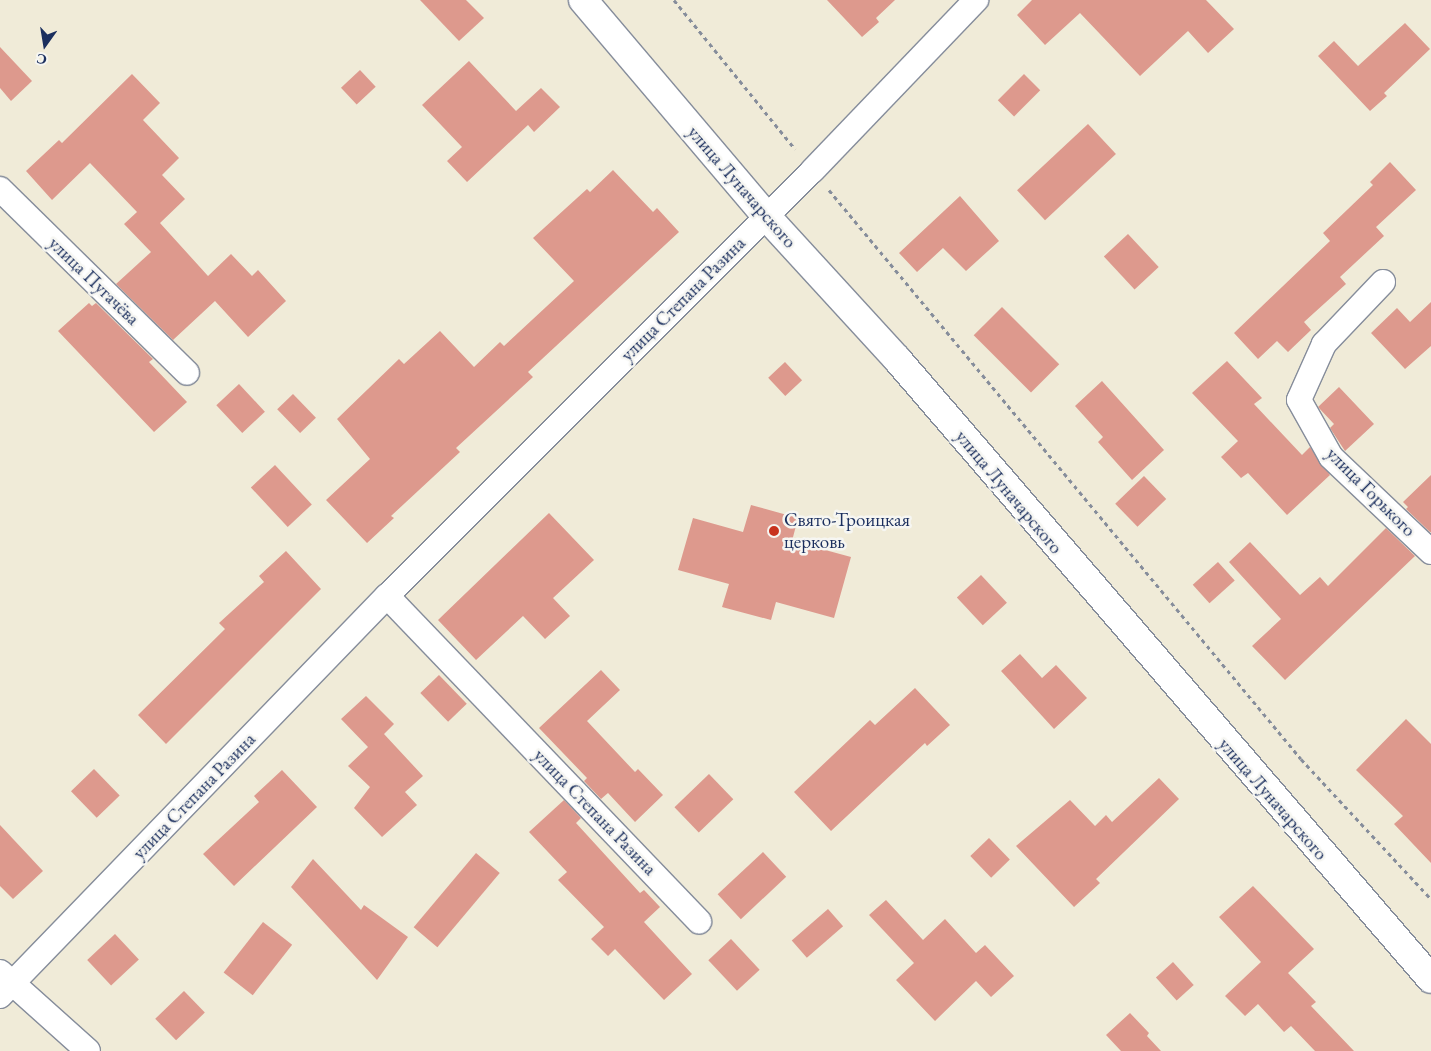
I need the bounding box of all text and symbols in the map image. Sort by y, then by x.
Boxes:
north arrow [20,20,70,70]
text: С [35,50,48,70]
street label: улица Луначарского [683,121,801,253]
street label: улица Пугачёва [44,232,144,330]
street label: улица Степана Разина [616,232,750,366]
street label: улица Луначарского [951,425,1067,559]
street label: улица Горького [1322,443,1420,541]
place label: Свято-Троицкая церковь [784,509,910,553]
marker: Свято-Троицкая церковь [768,525,780,537]
street label: улица Степана Разина [128,728,260,864]
street label: улица Луначарского [1214,733,1332,865]
street label: улица Степана Разина [529,744,661,880]

